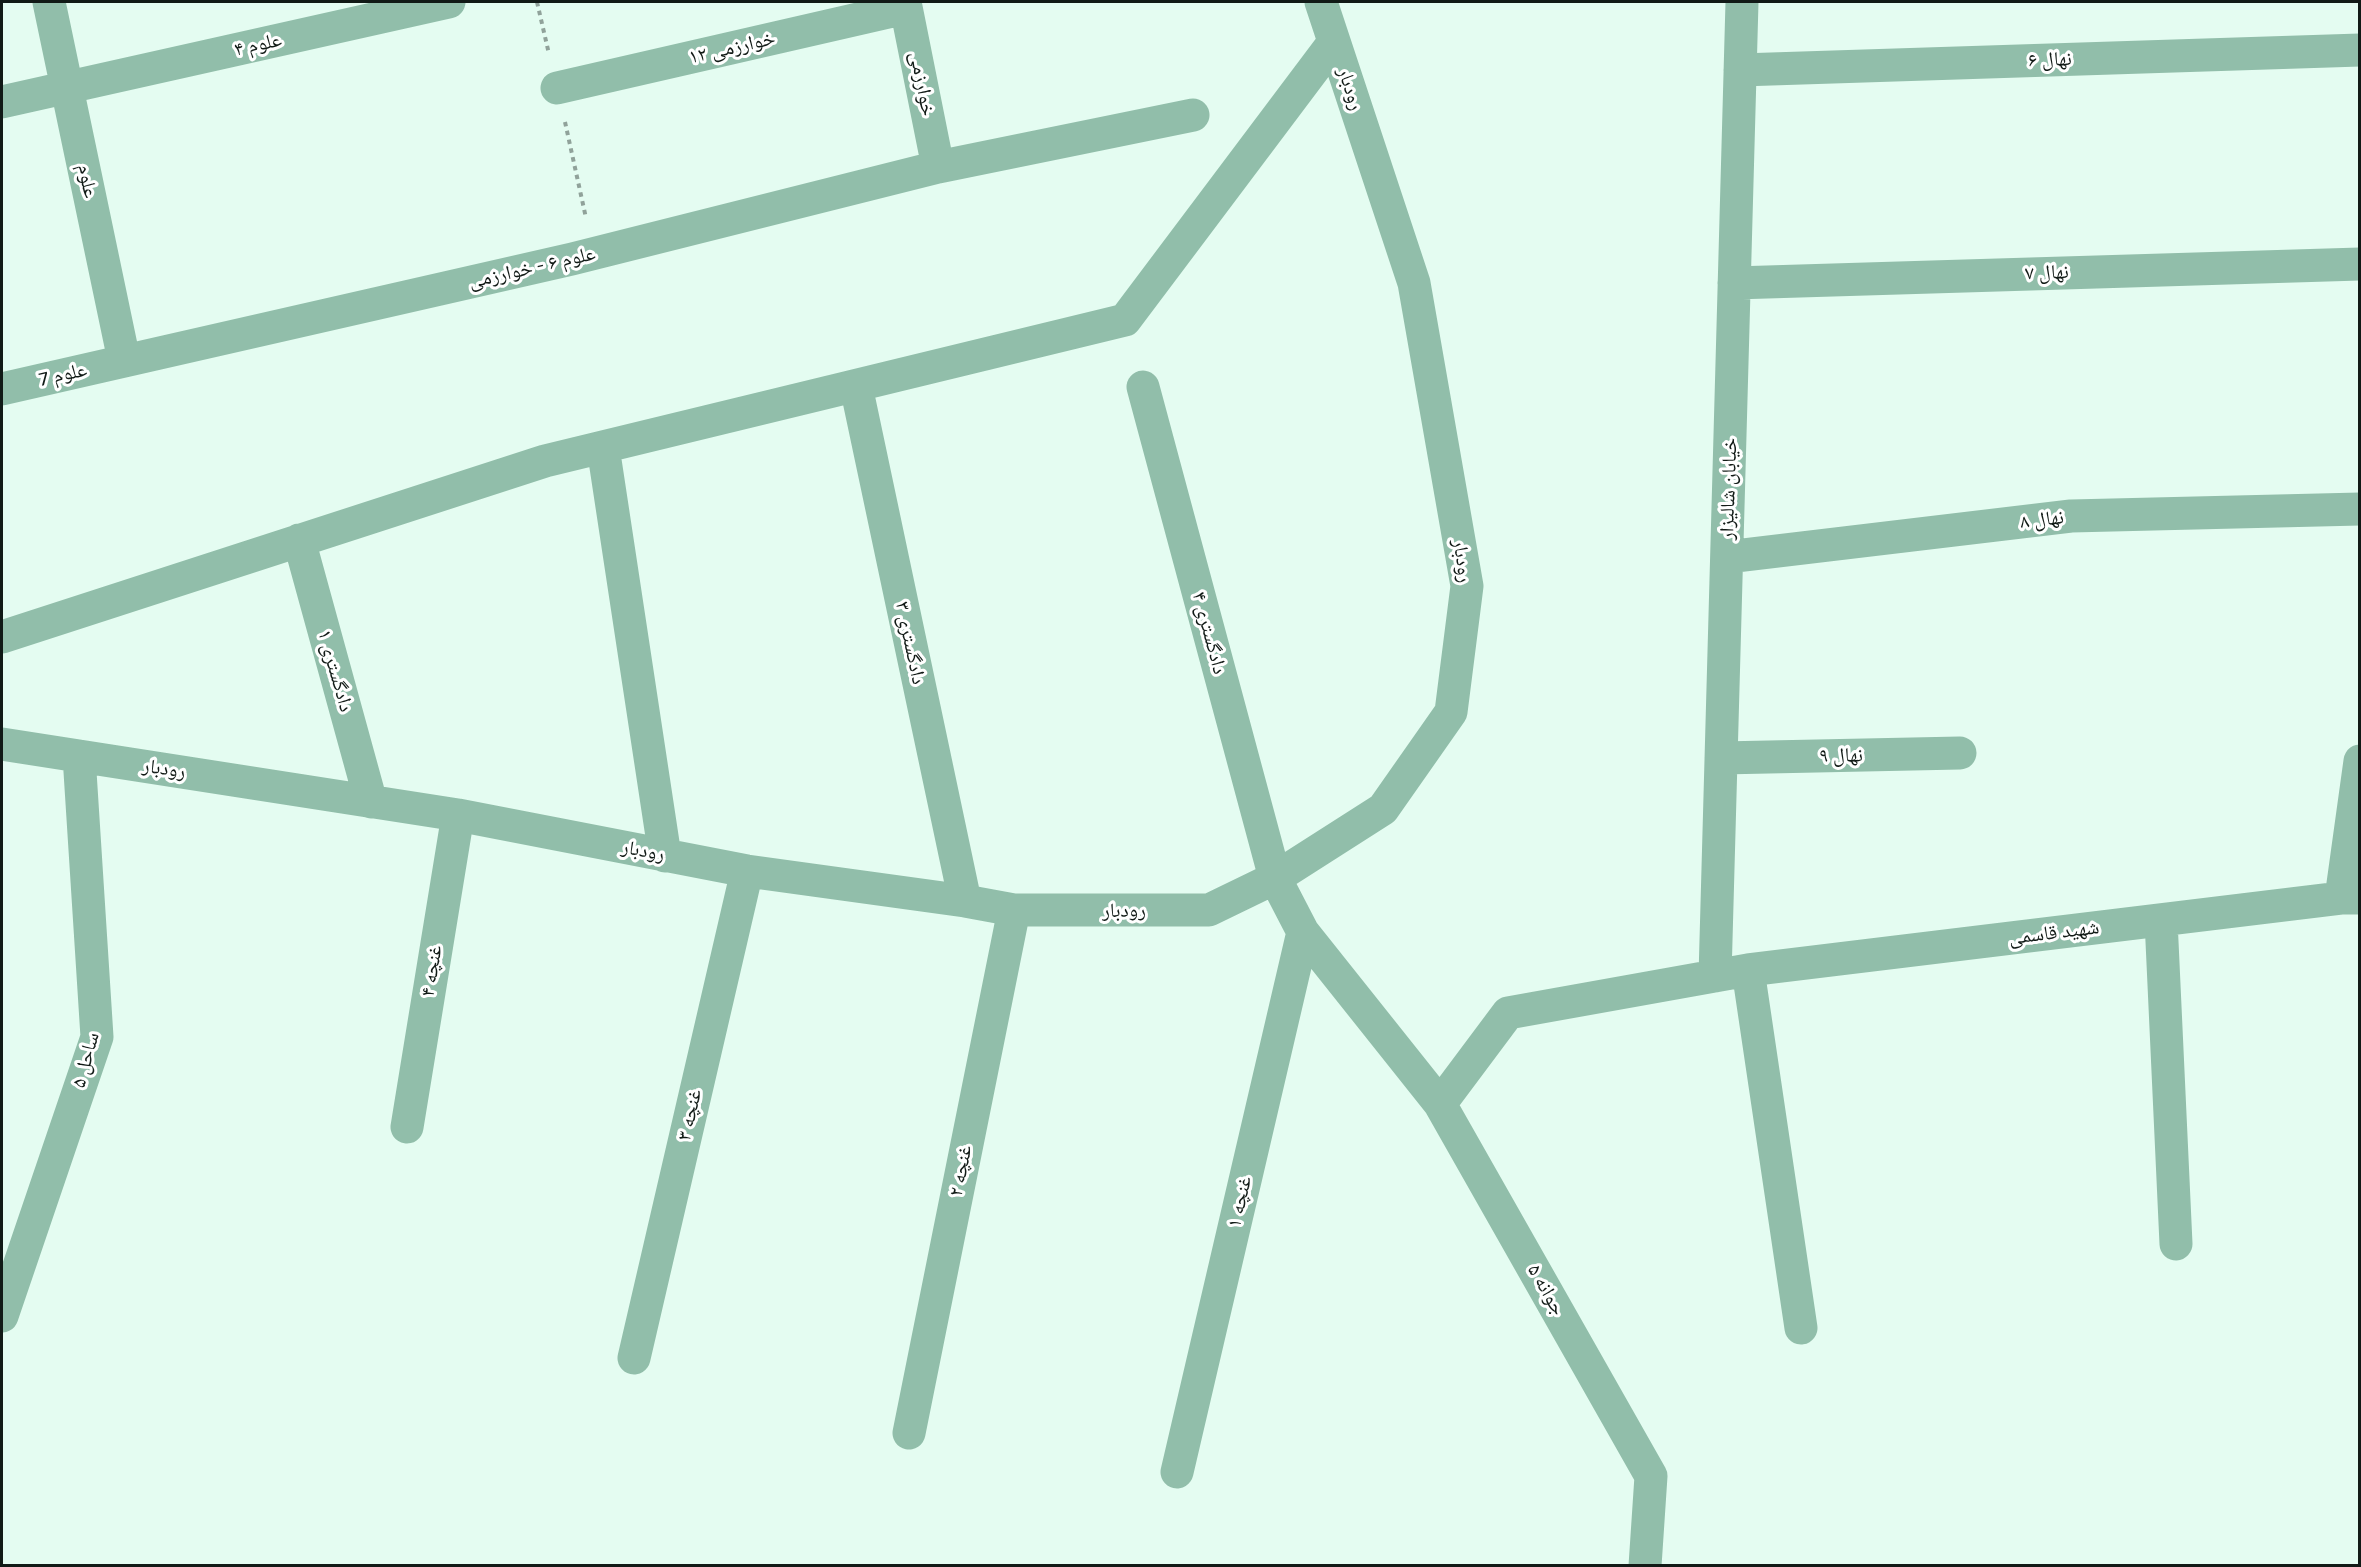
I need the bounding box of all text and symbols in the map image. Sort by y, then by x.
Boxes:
street label: خوارزمی ۱۲ [687,26,777,70]
street label: علوم ۴ [232,28,284,62]
street label: نهال ۶ [2028,47,2072,73]
street label: خوارزمی [904,50,940,118]
street label: رودبار [1332,65,1368,113]
street label: علوم [72,162,102,200]
street label: علوم ۶ - خوارزمی [466,242,598,294]
street label: نهال ۷ [2025,260,2069,286]
street label: علوم 7 [37,358,89,392]
street label: خیابان شالیزار [1715,437,1743,541]
street label: نهال ۸ [2019,505,2065,535]
street label: رودبار [1447,538,1477,584]
street label: دادگستری ۴ [1187,589,1231,677]
street label: دادگستری ۳ [890,599,930,687]
street label: دادگستری ۱ [312,627,358,715]
street label: نهال ۹ [1819,744,1863,768]
street label: رودبار [141,754,187,784]
street label: رودبار [619,835,667,867]
street label: رودبار [1102,899,1146,923]
street label: شهید قاسمی [2007,916,2101,950]
street label: غنچه ۴ [416,943,448,999]
street label: ساحل ۵ [67,1030,105,1090]
street label: غنچه ۳ [672,1087,708,1143]
street label: غنچه ۲ [944,1143,978,1199]
street label: غنچه ۱ [1222,1174,1258,1230]
street label: جوانه ۵ [1522,1260,1570,1320]

